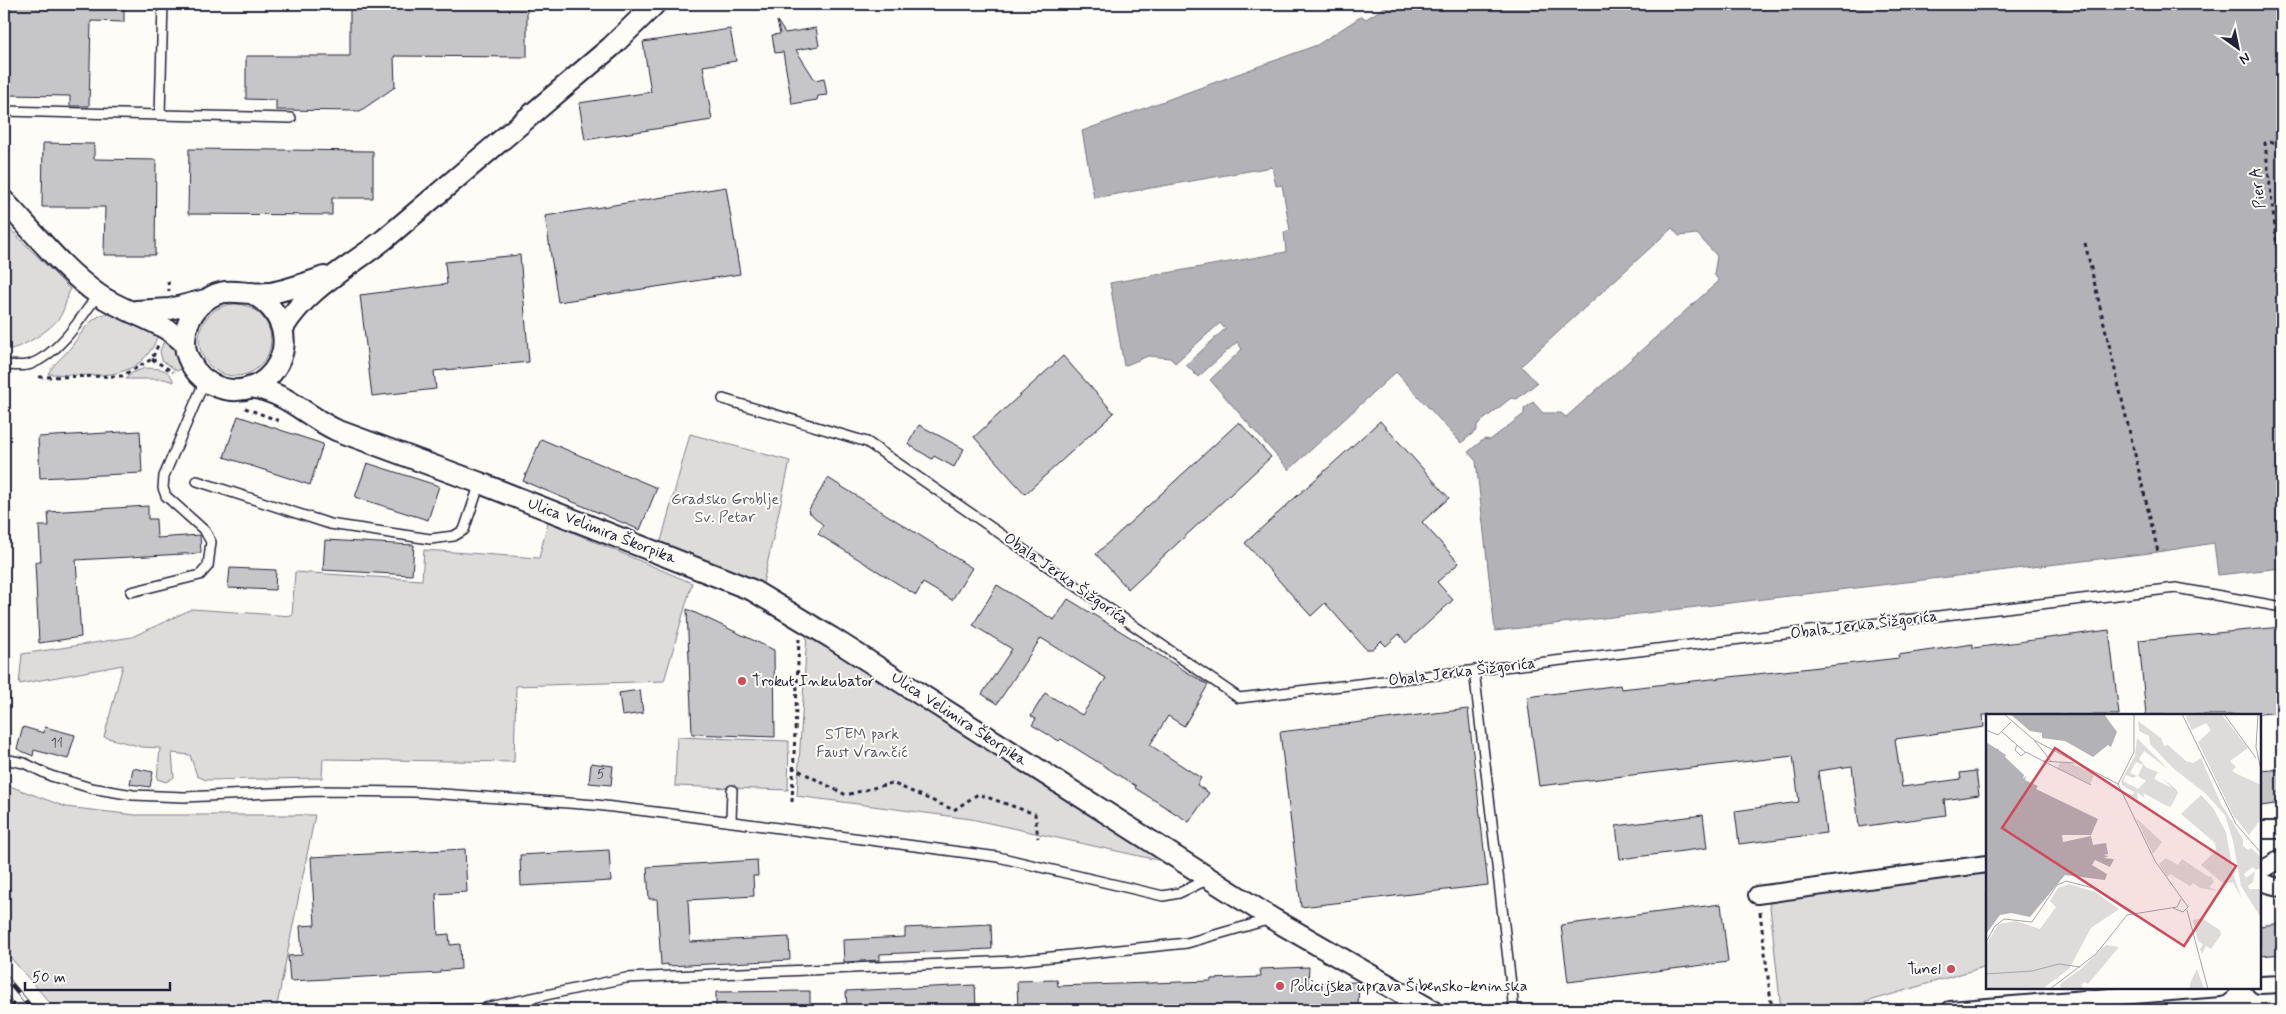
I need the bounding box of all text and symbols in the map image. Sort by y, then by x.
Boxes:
north arrow [2214,22,2264,72]
text: N [2236,48,2253,68]
street label: Pier A [2245,166,2271,210]
park label: Gradsko Groblje Sv. Petar [671,489,779,528]
street label: Ulica Velimira Škorpika [525,493,680,569]
street label: Obala Jerka Šižgorića [999,528,1133,630]
street label: Obala Jerka Šižgorića [1789,606,1939,644]
street label: Obala Jerka Šižgorića [1387,653,1537,691]
street label: Ulica Velimira Škorpika [887,667,1031,771]
place label: Trokut Inkubator [752,671,875,692]
marker: Trokut Inkubator [736,675,748,687]
inset map [1986,714,2261,989]
park label: STEM park Faust Vrančić [816,724,908,763]
house number: 11 [51,734,63,752]
house number: 5 [597,765,605,783]
scale bar [25,959,170,991]
place label: Tunel [1907,959,1941,980]
marker: Tunel [1945,963,1957,975]
text: 50 m [32,968,66,988]
place label: Policijska uprava Šibensko-kninska [1290,976,1528,997]
marker: Policijska uprava Šibensko-kninska [1274,980,1286,992]

